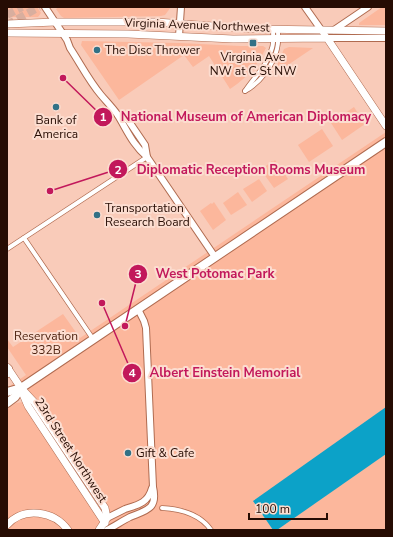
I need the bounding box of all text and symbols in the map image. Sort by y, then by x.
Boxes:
street label: Virginia Avenue Northwest [123,14,271,36]
marker: Virginia Ave NW at C St NW [248,38,258,48]
place label: The Disc Thrower [105,42,201,58]
marker: The Disc Thrower [92,45,102,55]
place label: Virginia Ave NW at C St NW [210,49,296,79]
marker: Bank of America [51,102,61,112]
callout: National Museum of American Diplomacy [93,104,379,129]
text: National Museum of American Diplomacy [121,108,371,126]
text: 1 [99,109,107,125]
place label: Bank of America [34,112,78,142]
callout: Diplomatic Reception Rooms Museum [108,157,373,182]
text: Diplomatic Reception Rooms Museum [137,161,365,179]
text: 2 [114,162,122,178]
place label: Transportation Research Board [105,200,190,230]
marker: Transportation Research Board [92,210,102,220]
callout: West Potomac Park [128,261,283,286]
text: West Potomac Park [156,265,276,283]
text: 3 [134,266,142,282]
park label: Reservation 332B [14,328,78,358]
callout: Albert Einstein Memorial [122,360,309,385]
text: Albert Einstein Memorial [150,364,301,382]
text: 4 [128,365,136,381]
street label: 23rd Street Northwest [31,395,111,506]
place label: Gift & Cafe [136,445,194,461]
marker: Gift & Cafe [123,448,133,458]
scale bar [249,495,327,521]
text: 100 m [255,501,290,517]

